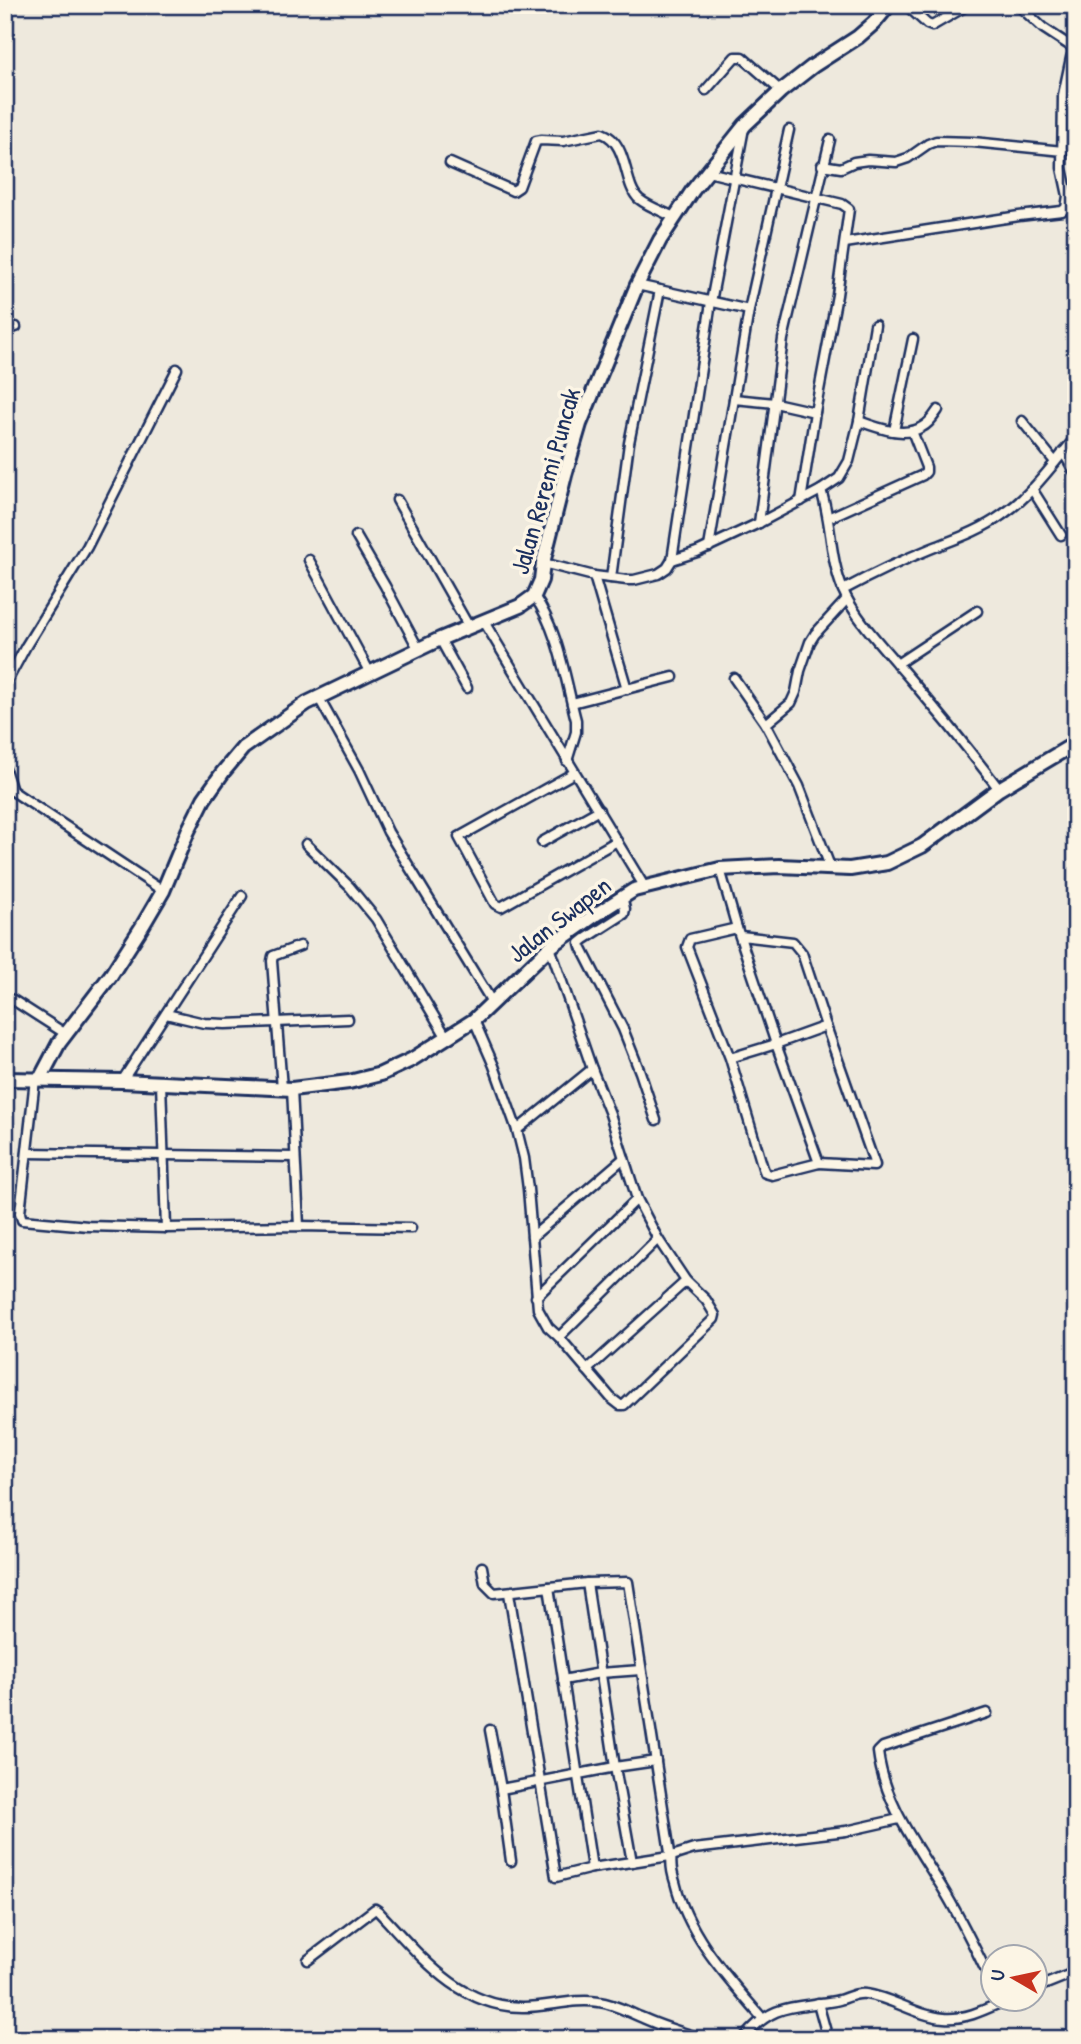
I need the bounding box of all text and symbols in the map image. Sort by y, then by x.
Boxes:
street label: Jalan Reremi Puncak [502,384,588,578]
street label: Jalan Swapen [500,868,618,970]
north arrow [979,1942,1050,2012]
text: U [984,1968,1011,1983]

